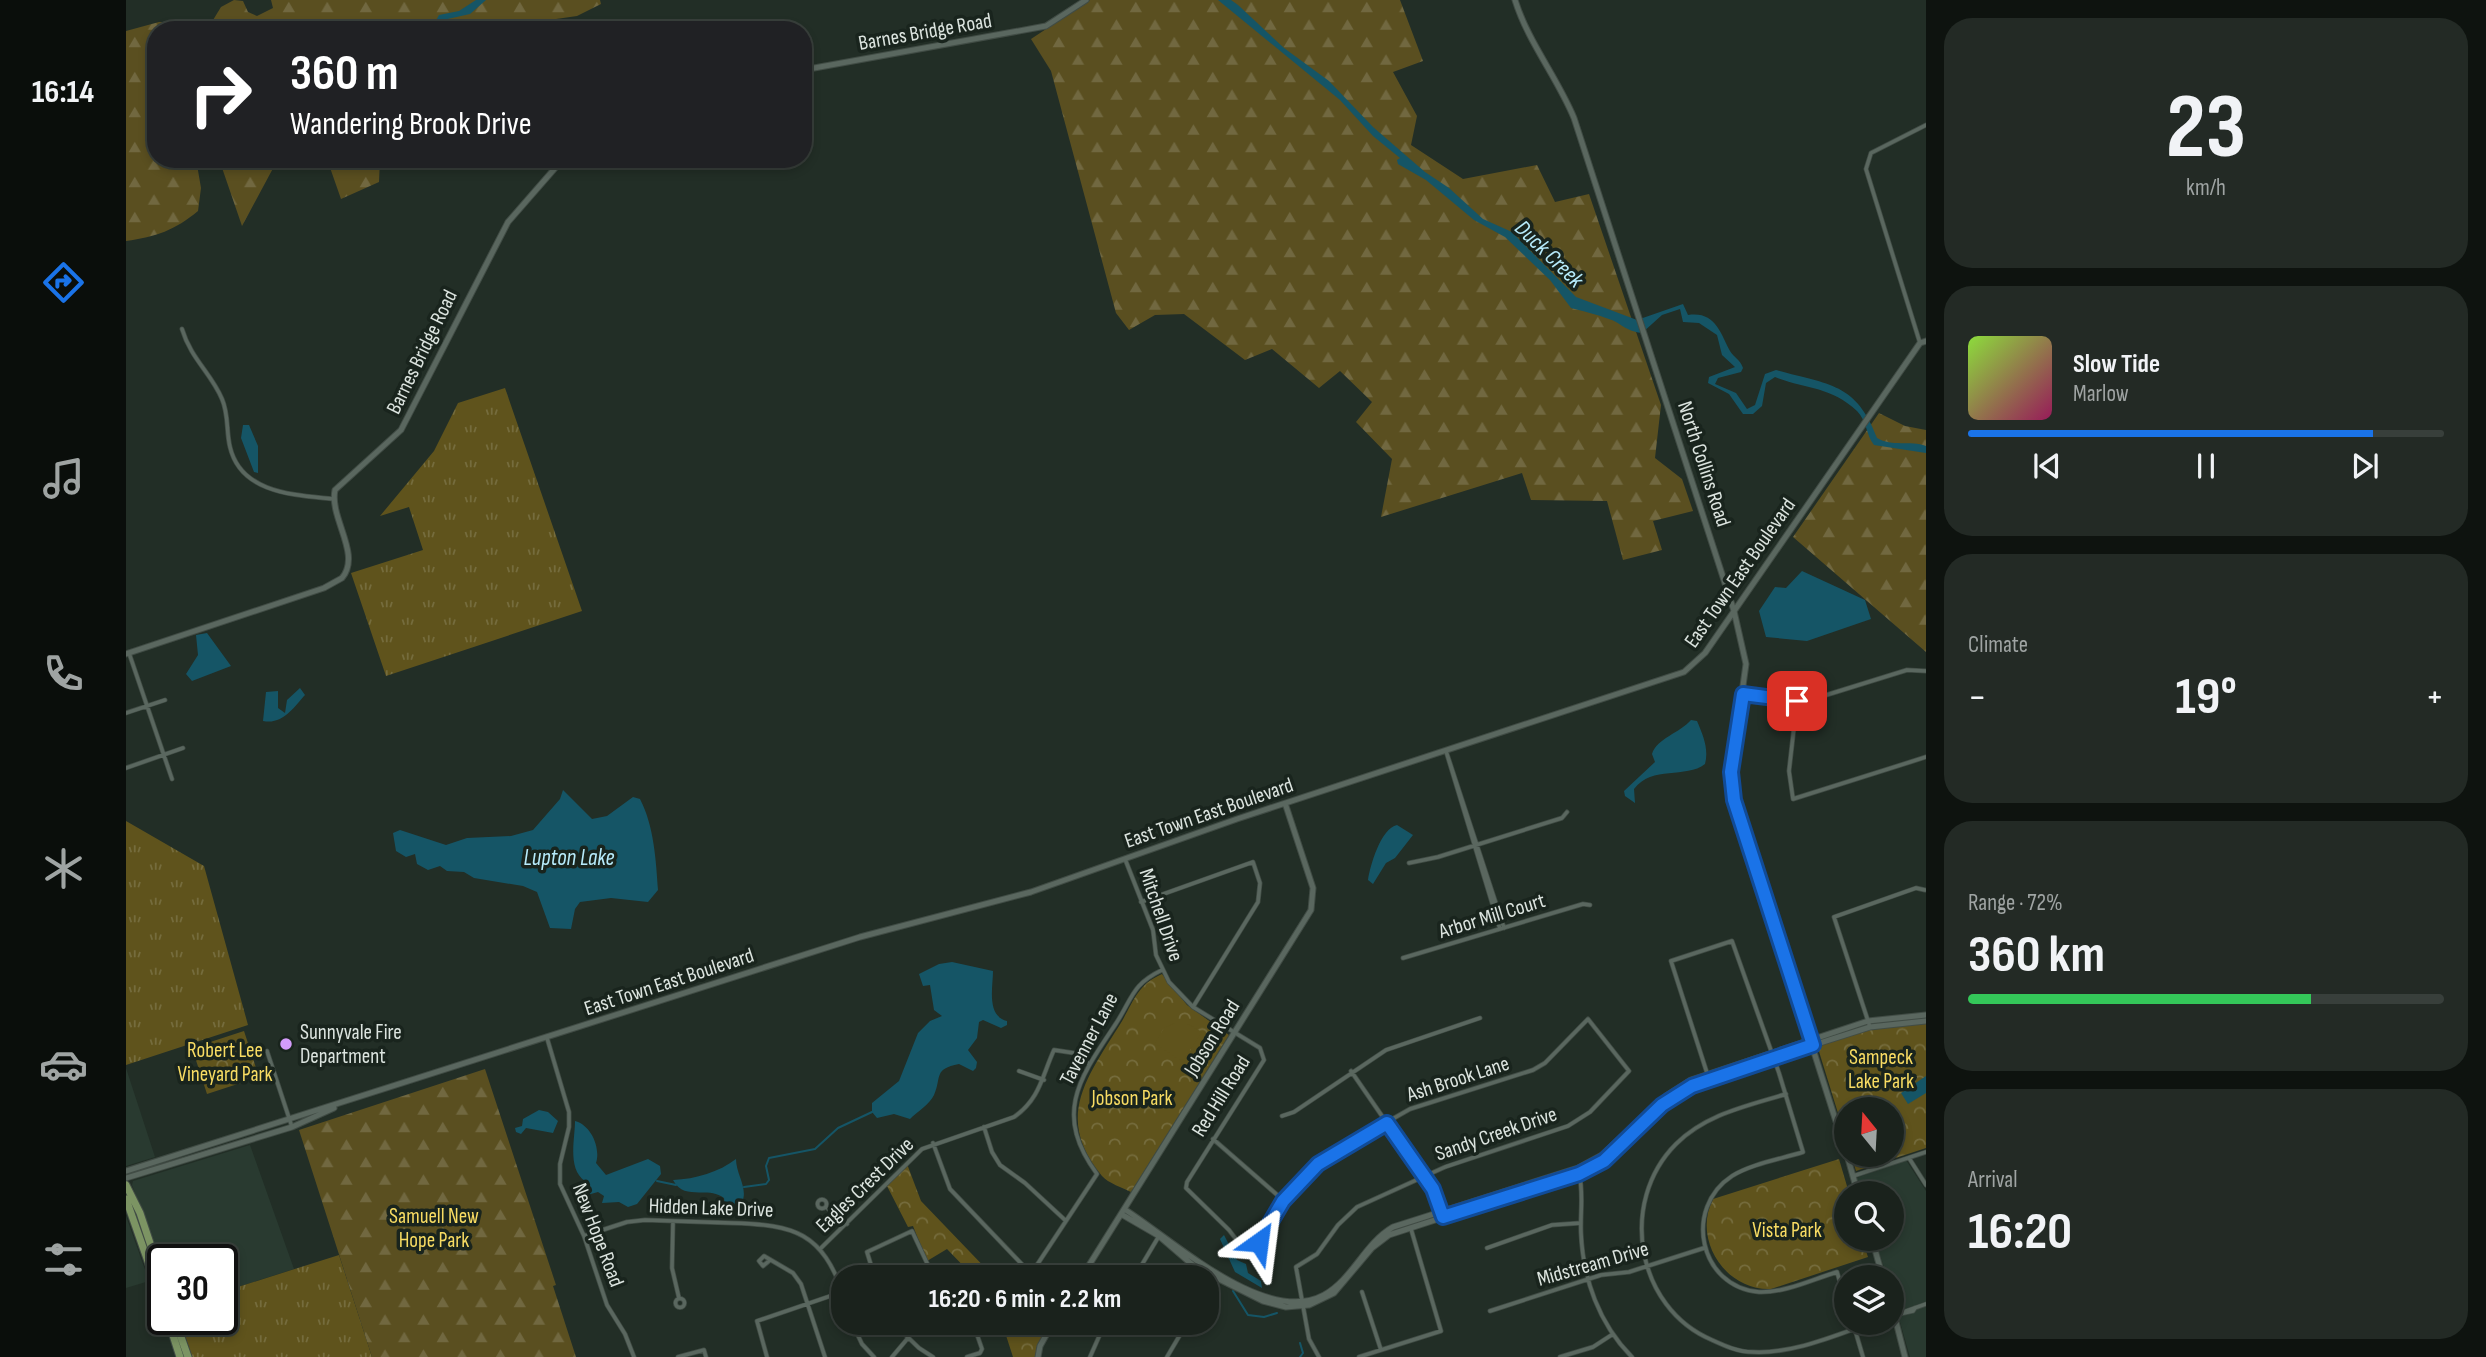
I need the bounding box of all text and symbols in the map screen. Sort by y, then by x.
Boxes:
street label: Barnes Bridge Road [856,8,994,56]
text: 360 m [290,45,398,104]
icon: right [175,49,266,140]
text: 16:14 [32,73,94,112]
text: 23 [2166,74,2246,183]
text: Wandering Brook Drive [290,105,532,144]
text: km/h [2186,174,2226,202]
water label: Duck Creek [1509,214,1590,295]
icon: directions [39,258,88,307]
street label: Barnes Bridge Road [381,286,463,418]
text: Slow Tide [2073,349,2160,380]
text: Marlow [2073,380,2129,408]
street label: North Collins Road [1672,398,1736,530]
icon: previous [2028,447,2066,485]
icon: pause [2187,447,2225,485]
icon: next [2346,447,2384,485]
icon: music [39,454,88,503]
street label: East Town East Boulevard [1679,493,1801,653]
text: Climate [1968,631,2028,659]
icon: phone [39,649,88,698]
text: 19° [2175,666,2237,729]
pin [1767,671,1827,731]
text: − [1968,675,1987,720]
text: + [2425,675,2444,720]
icon: arrive [1778,682,1816,720]
street label: East Town East Boulevard [1121,772,1297,854]
icon: climate [39,844,88,893]
water label: Lupton Lake [524,844,614,872]
street label: Mitchell Drive [1134,865,1188,965]
street label: Arbor Mill Court [1435,888,1548,944]
text: Range · 72% [1968,889,2063,917]
text: 360 km [1968,924,2105,987]
street label: East Town East Boulevard [581,943,757,1021]
street label: Tavenner Lane [1054,989,1124,1089]
street label: Jobson Road [1178,995,1245,1082]
place label: Sunnyvale Fire Department [300,1020,402,1069]
marker: Sunnyvale Fire Department [278,1036,294,1052]
park label: Robert Lee Vineyard Park [177,1038,273,1087]
icon: car [39,1040,88,1089]
park label: Sampeck Lake Park [1848,1045,1914,1094]
street label: Red Hill Road [1186,1051,1256,1141]
street label: Ash Brook Lane [1403,1051,1512,1108]
park label: Jobson Park [1090,1086,1173,1111]
north arrow [1834,1097,1904,1167]
map controls [1834,1097,1904,1335]
street label: Sandy Creek Drive [1432,1102,1560,1166]
street label: Eagles Crest Drive [811,1132,919,1238]
text: Arrival [1968,1166,2017,1194]
street label: New Hope Road [567,1180,629,1290]
button: search [1834,1181,1904,1251]
street label: Hidden Lake Drive [648,1193,774,1223]
text: 16:20 [1968,1201,2072,1264]
park label: Samuell New Hope Park [389,1204,479,1253]
position arrow [1222,1205,1296,1279]
park label: Vista Park [1752,1218,1822,1243]
icon: filters [39,1235,88,1284]
street label: Midstream Drive [1534,1236,1652,1292]
speed limit sign: 30 [147,1244,238,1335]
button: layers [1834,1265,1904,1335]
text: 16:20 · 6 min · 2.2 km [929,1284,1121,1315]

